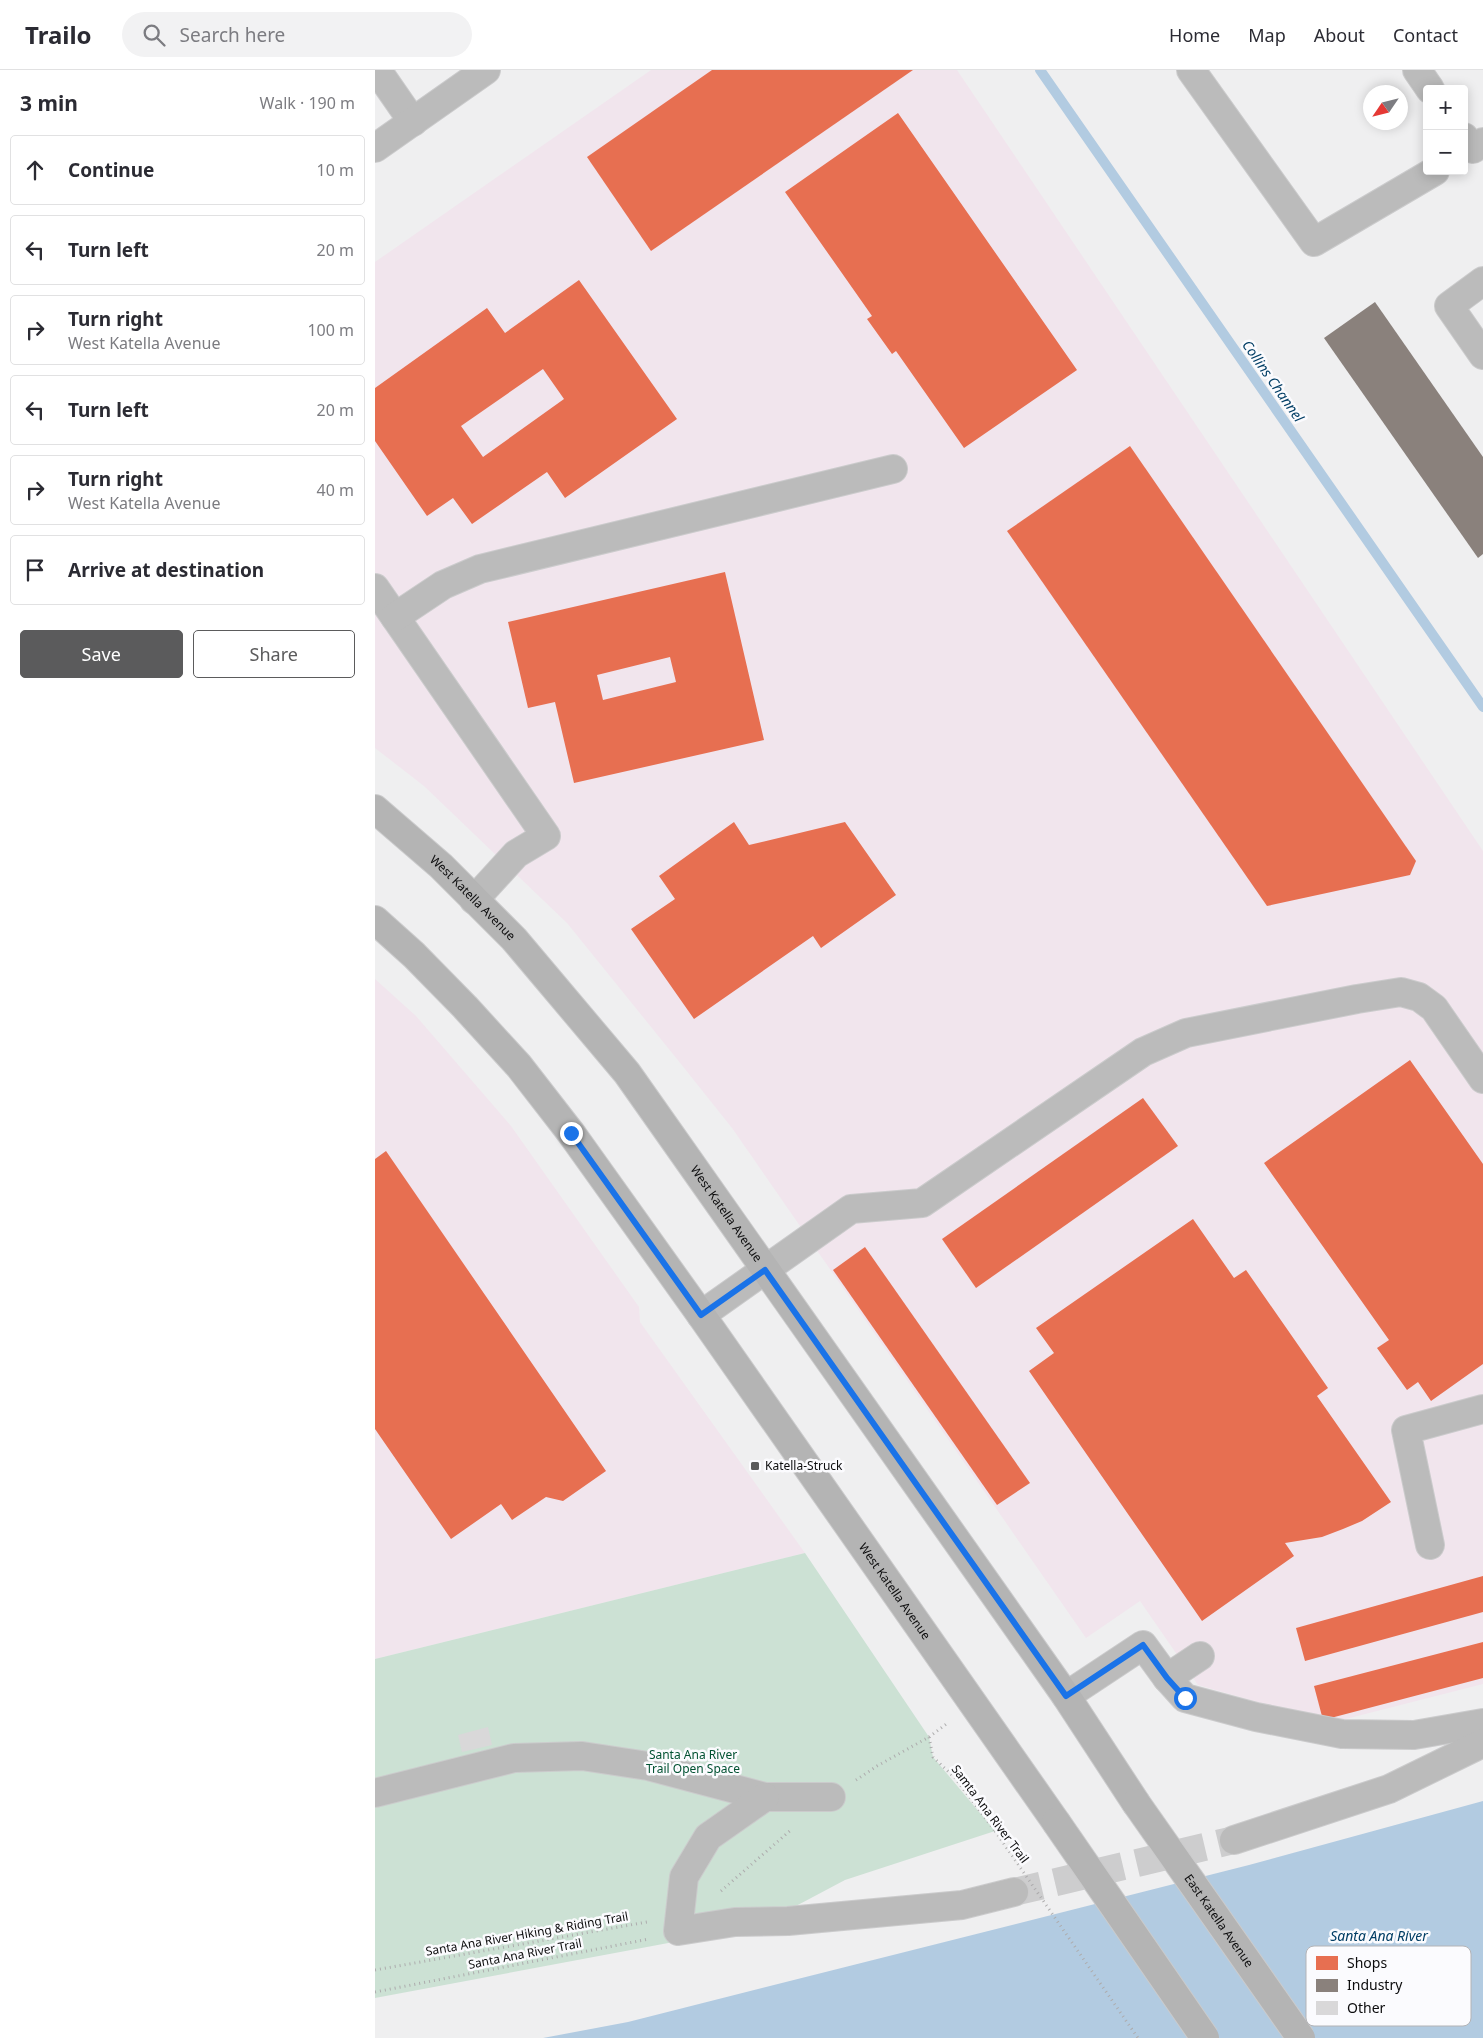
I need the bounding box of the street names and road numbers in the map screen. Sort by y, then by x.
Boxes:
street label: West Katella Avenue [426,851,520,944]
street label: West Katella Avenue [687,1162,767,1265]
street label: West Katella Avenue [855,1539,935,1643]
street label: Samta Ana River Trail [948,1761,1033,1866]
street label: East Katella Avenue [1181,1871,1258,1971]
street label: Santa Ana River Hiking & Riding Trail [424,1907,630,1960]
street label: Santa Ana River Trail [467,1934,583,1973]

